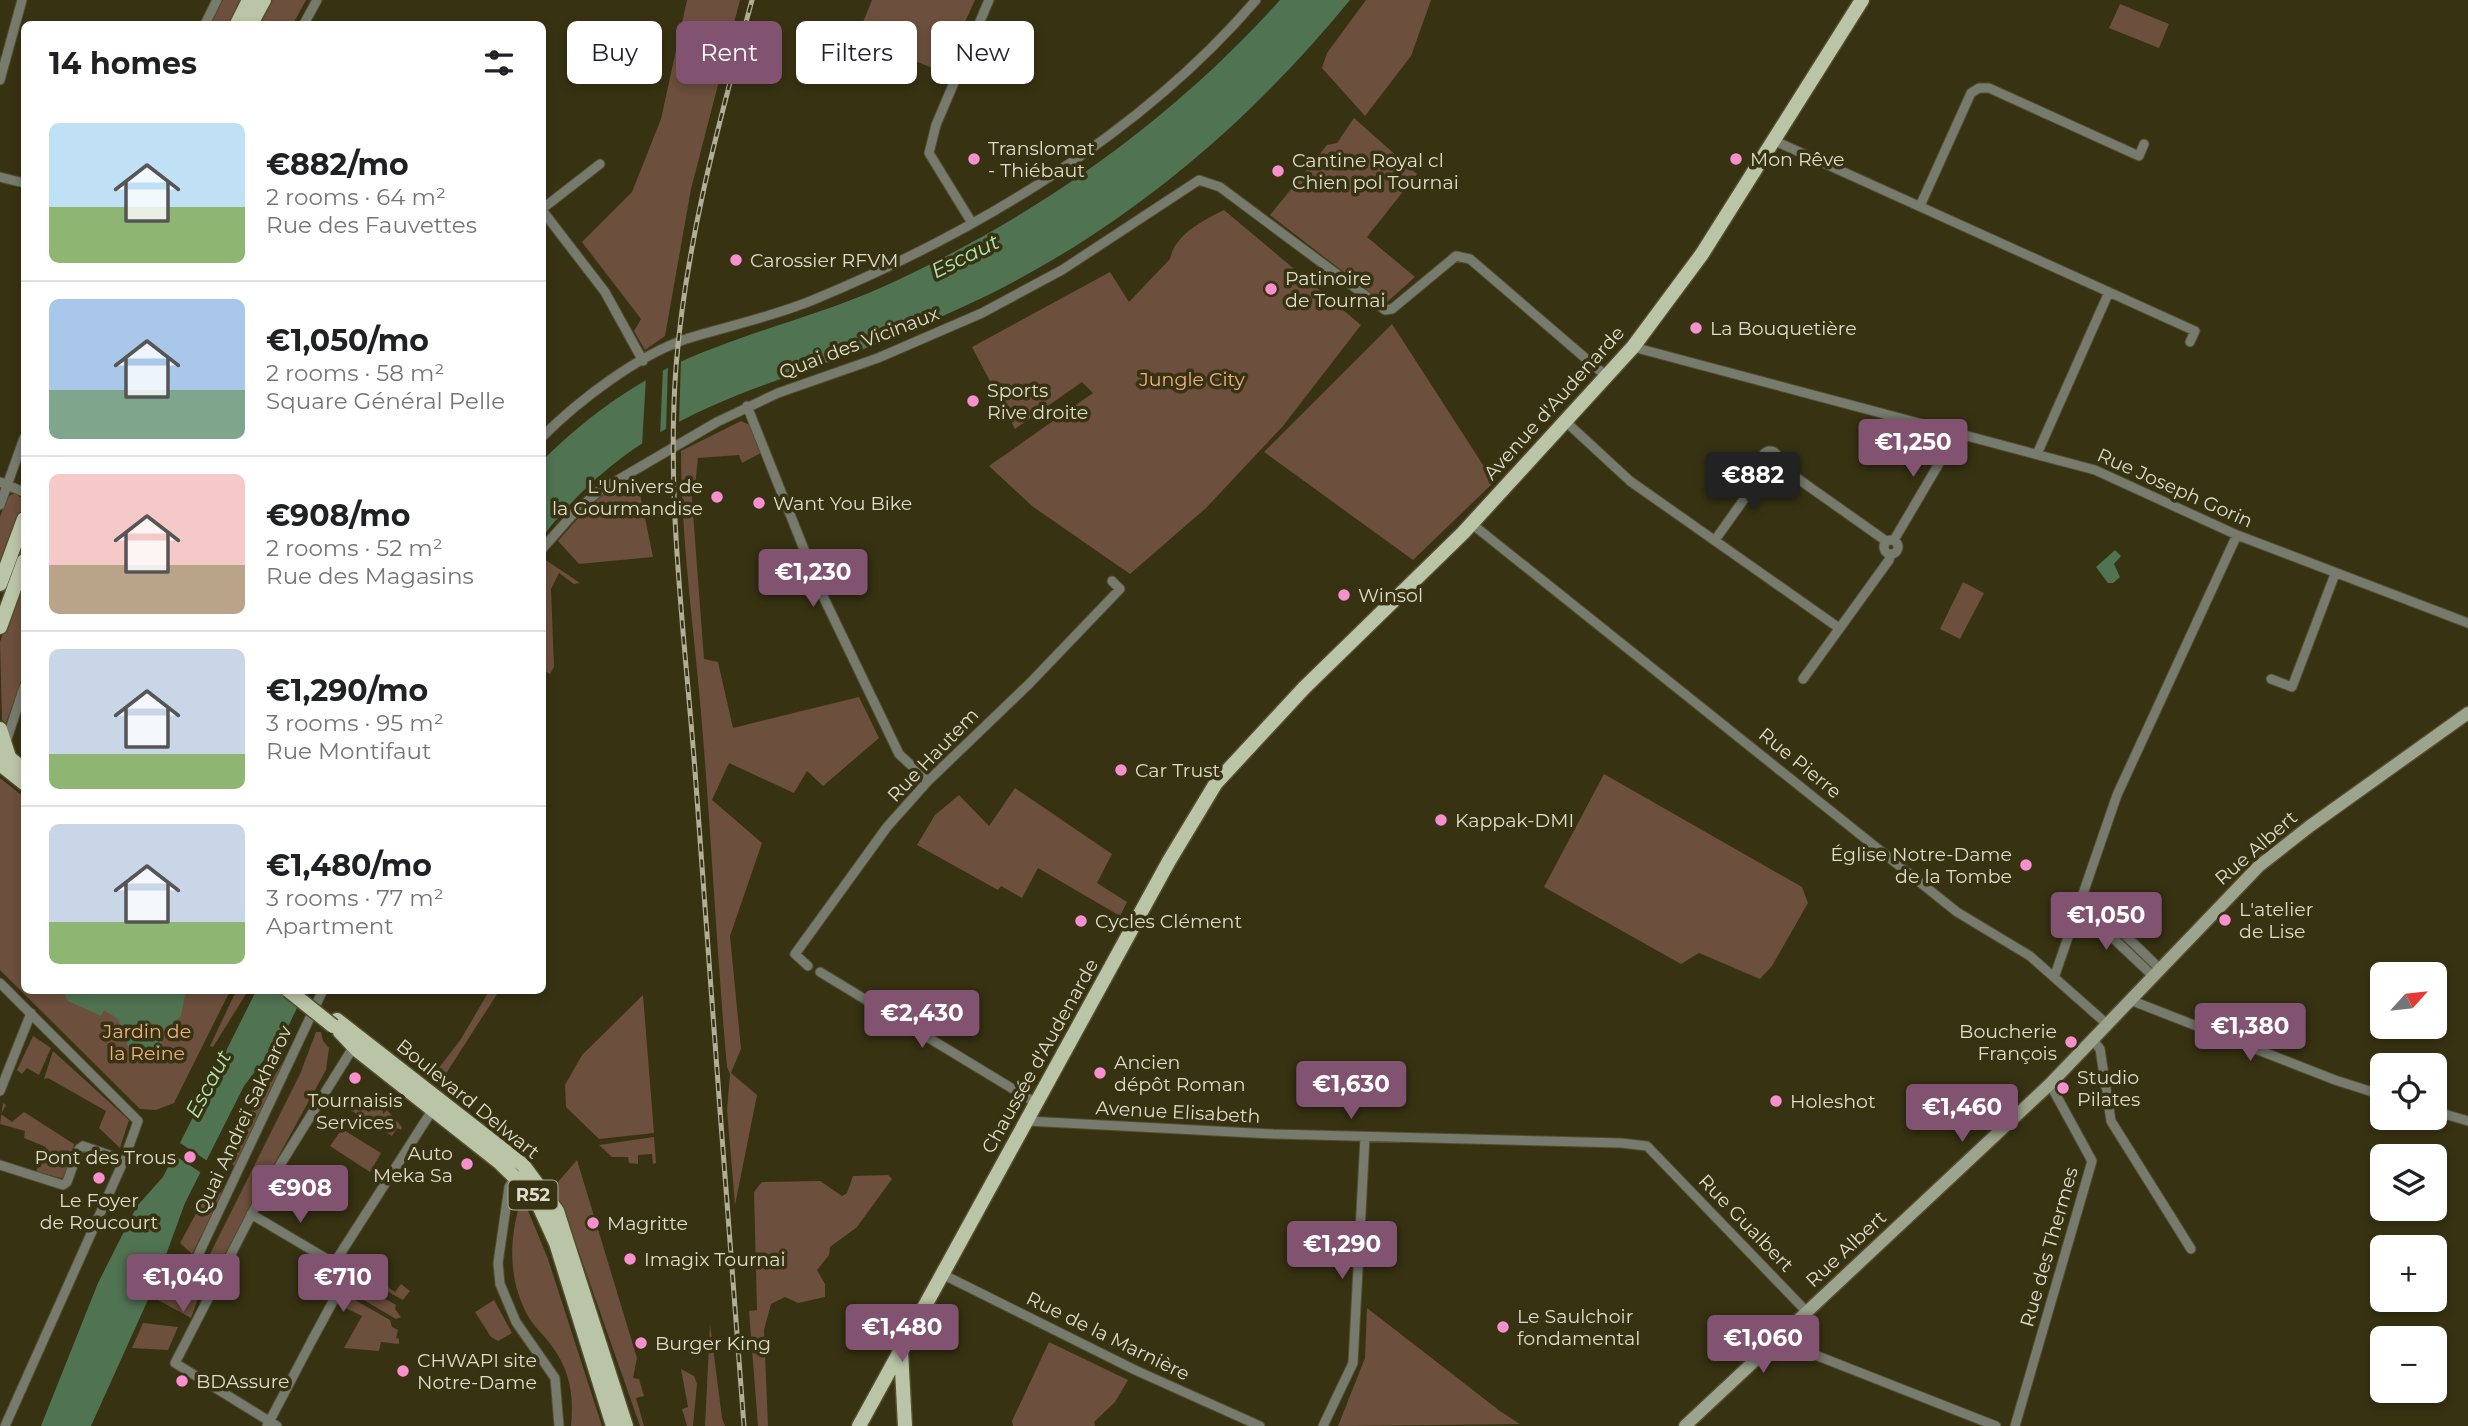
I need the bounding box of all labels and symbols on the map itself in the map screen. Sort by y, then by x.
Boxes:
place label: Translomat - Thiébaut [988,137,1095,182]
place label: Mon Rêve [1750,148,1844,171]
place label: Cantine Royal cl Chien pol Tournai [1292,149,1459,194]
marker: Translomat - Thiébaut [966,151,982,167]
marker: Mon Rêve [1728,151,1744,167]
marker: Cantine Royal cl Chien pol Tournai [1270,163,1286,179]
water label: Escaut [927,229,1004,283]
place label: Carossier RFVM [750,249,898,272]
marker: Carossier RFVM [728,252,744,268]
place label: Patinoire de Tournai [1285,267,1386,312]
marker: Patinoire de Tournai [1263,281,1279,297]
street label: Quai des Vicinaux [776,302,942,384]
place label: La Bouquetière [1710,317,1857,340]
marker: La Bouquetière [1688,320,1704,336]
street label: Avenue d'Audenarde [1479,321,1629,485]
park label: Jungle City [1138,368,1245,391]
place label: Sports Rive droite [987,379,1088,424]
marker: Sports Rive droite [965,393,981,409]
pin: €1,250 [1856,420,1970,479]
street label: Rue Joseph Gorin [2094,443,2256,533]
pin: €882 [1712,452,1794,512]
place label: L'Univers de la Gourmandise [552,475,703,520]
marker: L'Univers de la Gourmandise [709,489,725,505]
place label: Want You Bike [773,492,912,515]
marker: Want You Bike [751,495,767,511]
pin: €1,230 [756,550,870,609]
place label: Winsol [1358,584,1423,607]
marker: Winsol [1336,587,1352,603]
street label: Rue Hautem [883,703,983,807]
street label: Rue Pierre [1754,723,1846,803]
place label: Car Trust [1135,759,1220,782]
marker: Car Trust [1113,762,1129,778]
street label: Rue Albert [2210,806,2302,890]
place label: Kappak-DMI [1455,809,1574,832]
marker: Kappak-DMI [1433,812,1449,828]
place label: Église Notre-Dame de la Tombe [1831,843,2012,888]
marker: Église Notre-Dame de la Tombe [2018,857,2034,873]
pin: €1,050 [2049,892,2163,952]
place label: L'atelier de Lise [2239,898,2313,943]
place label: Cycles Clément [1095,910,1242,933]
marker: L'atelier de Lise [2217,912,2233,928]
marker: Cycles Clément [1073,913,1089,929]
street label: Chaussée d'Audenarde [977,955,1103,1157]
north arrow [2370,962,2446,1040]
pin: €2,430 [865,990,979,1050]
pin: €1,380 [2193,1004,2307,1063]
park label: Jardin de la Reine [102,1020,191,1065]
place label: Boucherie François [1959,1020,2057,1065]
street label: Quai Andreï Sakharov [189,1021,297,1218]
street label: Boulevard Delwart [392,1034,544,1164]
marker: Boucherie François [2063,1034,2079,1050]
water label: Escaut [180,1046,236,1122]
place label: Ancien dépôt Roman [1114,1051,1246,1096]
pin: €1,630 [1294,1062,1408,1121]
marker: Ancien dépôt Roman [1092,1065,1108,1081]
place label: Studio Pilates [2077,1066,2140,1111]
marker: Tournaisis Services [347,1070,363,1086]
marker: Studio Pilates [2055,1080,2071,1096]
pin: €1,460 [1905,1084,2019,1144]
place label: Tournaisis Services [308,1089,402,1134]
place label: Holeshot [1790,1090,1876,1113]
marker: Holeshot [1768,1093,1784,1109]
street label: Avenue Elisabeth [1095,1096,1261,1128]
place label: Auto Meka Sa [373,1142,453,1187]
place label: Pont des Trous [35,1146,176,1169]
marker: Pont des Trous [182,1149,198,1165]
marker: Auto Meka Sa [459,1156,475,1172]
street label: Rue des Thermes [2015,1164,2083,1330]
pin: €908 [259,1166,341,1225]
street label: Rue Gualbert [1694,1169,1798,1277]
marker: Le Foyer de Roucourt [91,1170,107,1186]
road number: R52 [508,1180,558,1210]
place label: Le Foyer de Roucourt [40,1189,159,1234]
street label: Rue Albert [1801,1206,1891,1292]
place label: Magritte [607,1212,688,1235]
marker: Magritte [585,1215,601,1231]
pin: €1,290 [1285,1222,1399,1281]
place label: Imagix Tournai [644,1248,786,1271]
marker: Imagix Tournai [622,1251,638,1267]
pin: €1,040 [126,1254,240,1314]
pin: €710 [302,1254,384,1314]
street label: Rue de la Marnière [1023,1286,1193,1386]
pin: €1,480 [845,1304,959,1364]
place label: Le Saulchoir fondamental [1517,1305,1640,1350]
pin: €1,060 [1706,1316,1820,1375]
marker: Le Saulchoir fondamental [1495,1319,1511,1335]
place label: Burger King [655,1332,771,1355]
marker: Burger King [633,1335,649,1351]
place label: CHWAPI site Notre-Dame [417,1349,537,1394]
marker: CHWAPI site Notre-Dame [395,1363,411,1379]
place label: BDAssure [196,1370,290,1393]
marker: BDAssure [174,1373,190,1389]

